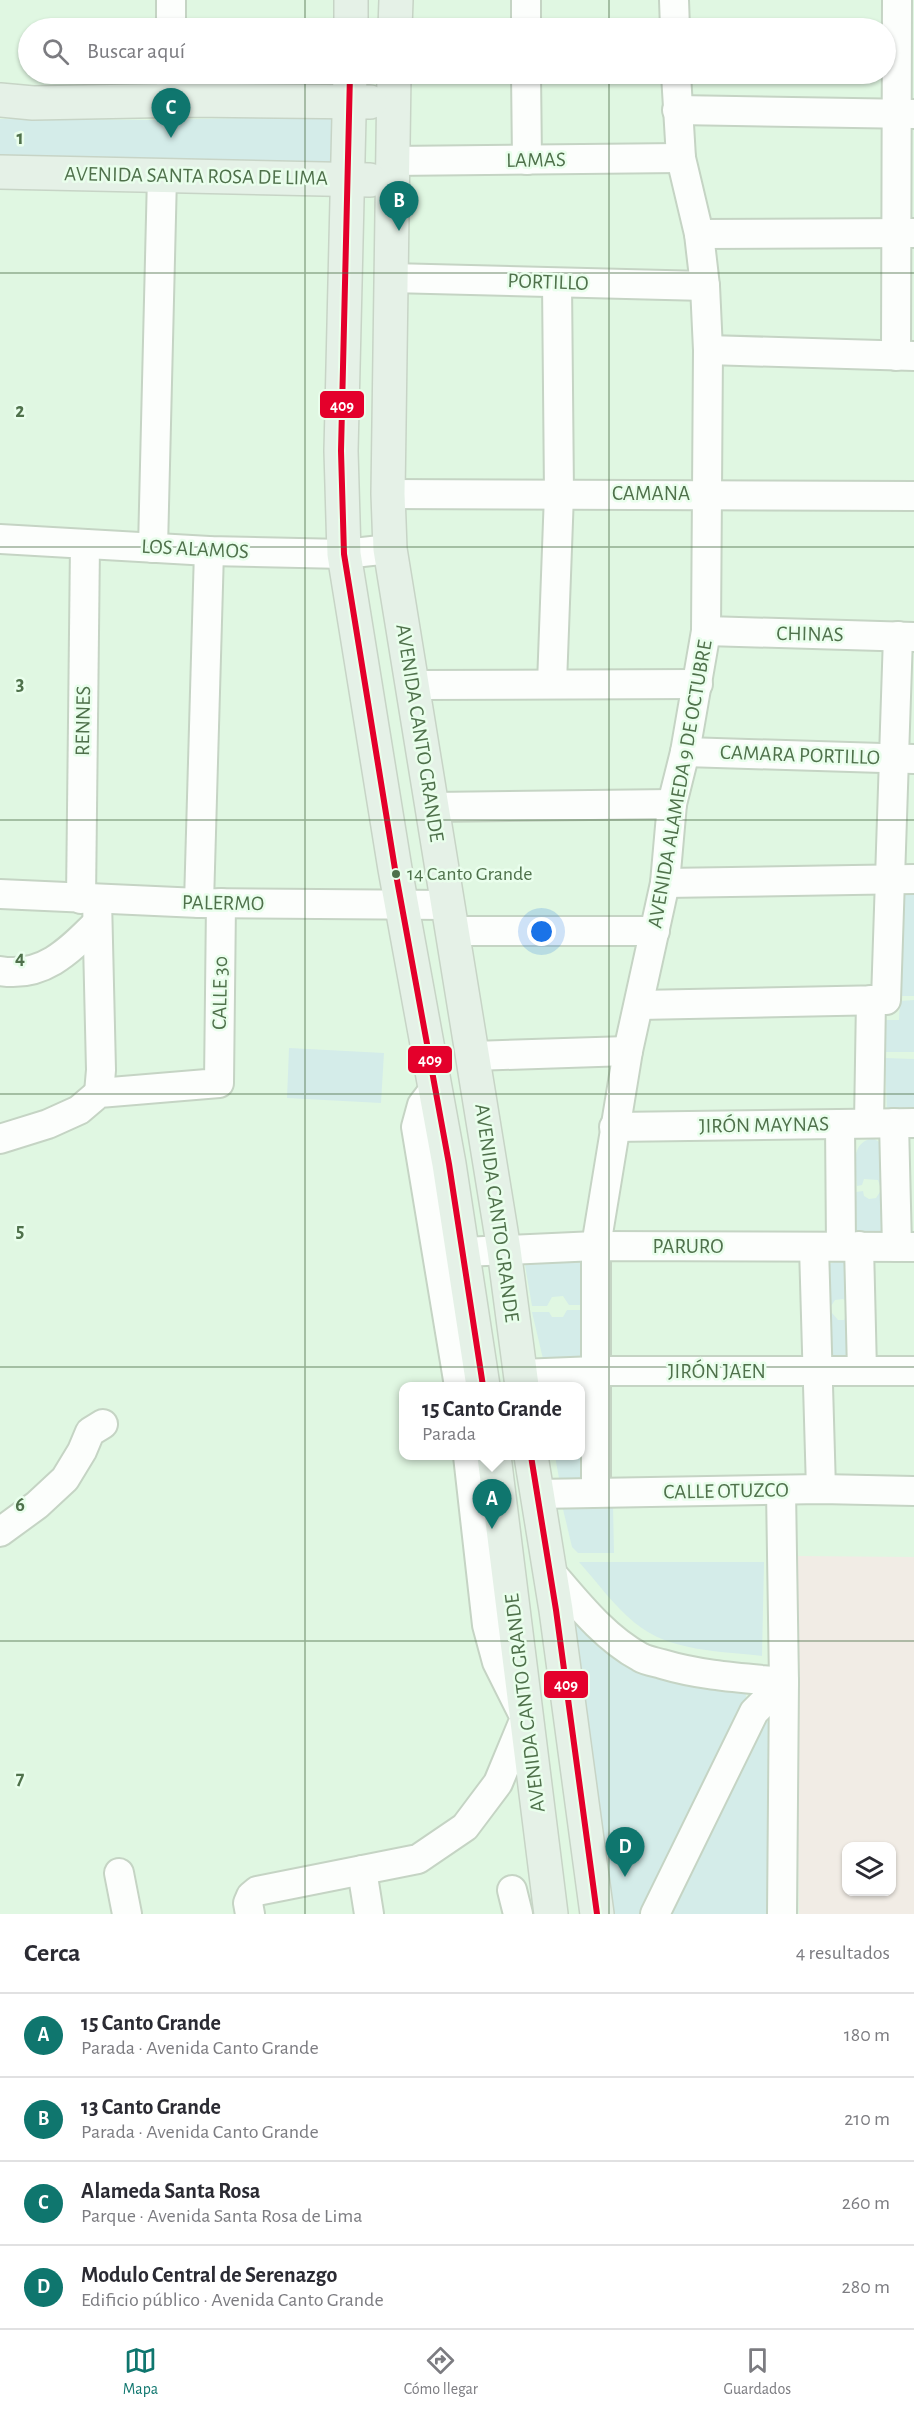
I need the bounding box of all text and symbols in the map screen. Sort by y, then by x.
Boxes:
search box [18,18,896,84]
icon: search [39,35,72,68]
text: Buscar aquí [87,40,185,62]
pin: C [152,88,190,138]
text: 1 [16,128,24,148]
street label: LAMAS [506,149,566,171]
street label: AVENIDA SANTA ROSA DE LIMA [64,163,328,189]
pin: B [380,182,418,231]
street label: PORTILLO [507,270,589,294]
line badge: 409 [319,390,365,419]
text: 409 [330,398,354,414]
text: 2 [15,401,25,421]
street label: CAMANA [612,483,690,504]
street label: LOS ALAMOS [141,536,249,562]
street label: AVENIDA CANTO GRANDE [392,623,448,843]
street label: CHINAS [776,623,844,645]
street label: AVENIDA ALAMEDA 9 DE OCTUBRE [644,638,716,930]
text: 3 [16,674,24,694]
street label: RENNES [72,685,94,756]
street label: CAMARA PORTILLO [720,742,880,768]
place label: 14 Canto Grande [407,864,533,884]
marker: 14 Canto Grande [390,868,402,880]
street label: PALERMO [182,892,264,914]
your location [527,917,556,946]
text: 4 [15,948,25,968]
street label: CALLE 30 [209,956,231,1030]
line badge: 409 [407,1045,453,1074]
text: 409 [418,1052,442,1068]
street label: AVENIDA CANTO GRANDE [471,1102,523,1324]
street label: JIRÓN MAYNAS [699,1111,829,1137]
text: 5 [16,1221,24,1241]
street label: PARURO [652,1236,724,1257]
street label: JIRÓN JAEN [668,1359,766,1382]
popup [399,1382,585,1460]
text: 15 Canto Grande [422,1398,562,1420]
text: Parada [422,1424,476,1444]
street label: CALLE OTUZCO [663,1479,789,1503]
pin: A [472,1480,512,1529]
text: 6 [15,1495,25,1515]
street label: AVENIDA CANTO GRANDE [501,1592,549,1814]
line badge: 409 [543,1670,589,1699]
text: 409 [554,1677,578,1693]
text: 7 [16,1768,25,1788]
pin: D [606,1828,644,1877]
map controls [842,1842,896,1896]
button: layers [842,1842,896,1896]
text: Cerca [24,1940,81,1966]
text: 4 resultados [796,1943,890,1963]
text: 15 Canto Grande [81,2012,221,2034]
text: A [38,2025,50,2045]
text: 180 m [844,2025,890,2045]
text: Parada · Avenida Canto Grande [81,2038,319,2058]
text: 13 Canto Grande [81,2096,221,2118]
text: B [38,2109,49,2129]
text: 210 m [844,2109,890,2129]
text: Parada · Avenida Canto Grande [81,2122,319,2142]
text: Alameda Santa Rosa [81,2180,260,2202]
text: C [38,2193,49,2213]
text: 260 m [842,2193,890,2213]
text: Parque · Avenida Santa Rosa de Lima [81,2206,363,2226]
text: Modulo Central de Serenazgo [81,2264,337,2286]
text: D [37,2277,50,2297]
text: 280 m [842,2277,890,2297]
text: Edificio público · Avenida Canto Grande [81,2290,384,2310]
tab: Mapa [123,2344,158,2399]
tab: Cómo llegar [404,2344,478,2399]
tab: Guardados [724,2344,791,2399]

